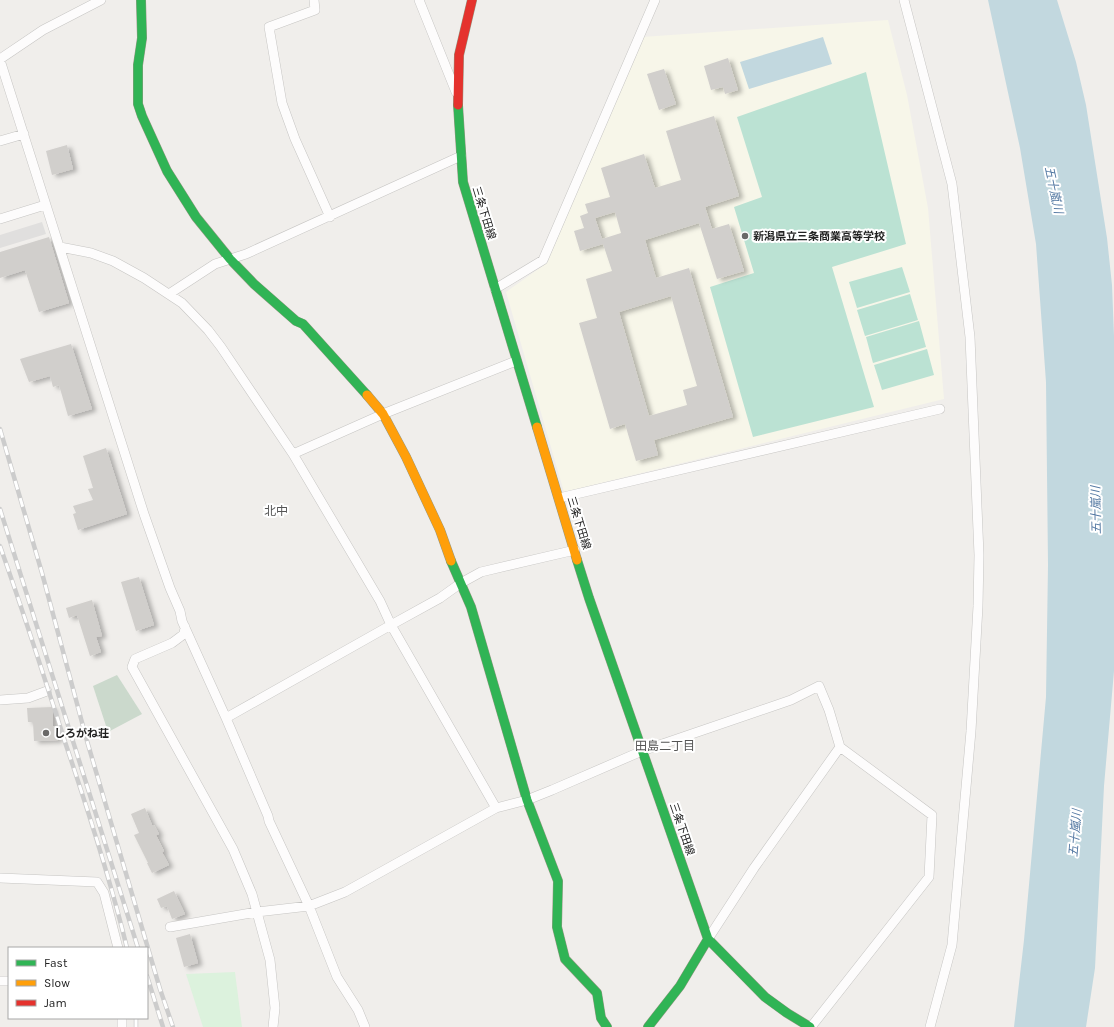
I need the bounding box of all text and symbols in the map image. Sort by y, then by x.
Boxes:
water label: 五十嵐川 [1042,165,1066,217]
street label: 三条下田線 [470,185,498,241]
place label: 新潟県立三条商業高等学校 [753,230,885,243]
marker: 新潟県立三条商業高等学校 [740,231,750,241]
water label: 五十嵐川 [1089,484,1103,534]
street label: 三条下田線 [565,495,593,551]
district label: 北中 [264,504,288,518]
place label: しろがね荘 [54,727,109,740]
marker: しろがね荘 [41,728,51,738]
district label: 田島二丁目 [635,739,695,753]
street label: 三条下田線 [667,801,697,857]
water label: 五十嵐川 [1066,806,1084,858]
legend [8,947,148,1019]
text: Fast [44,956,68,970]
text: Slow [44,976,70,990]
text: Jam [44,996,67,1010]

